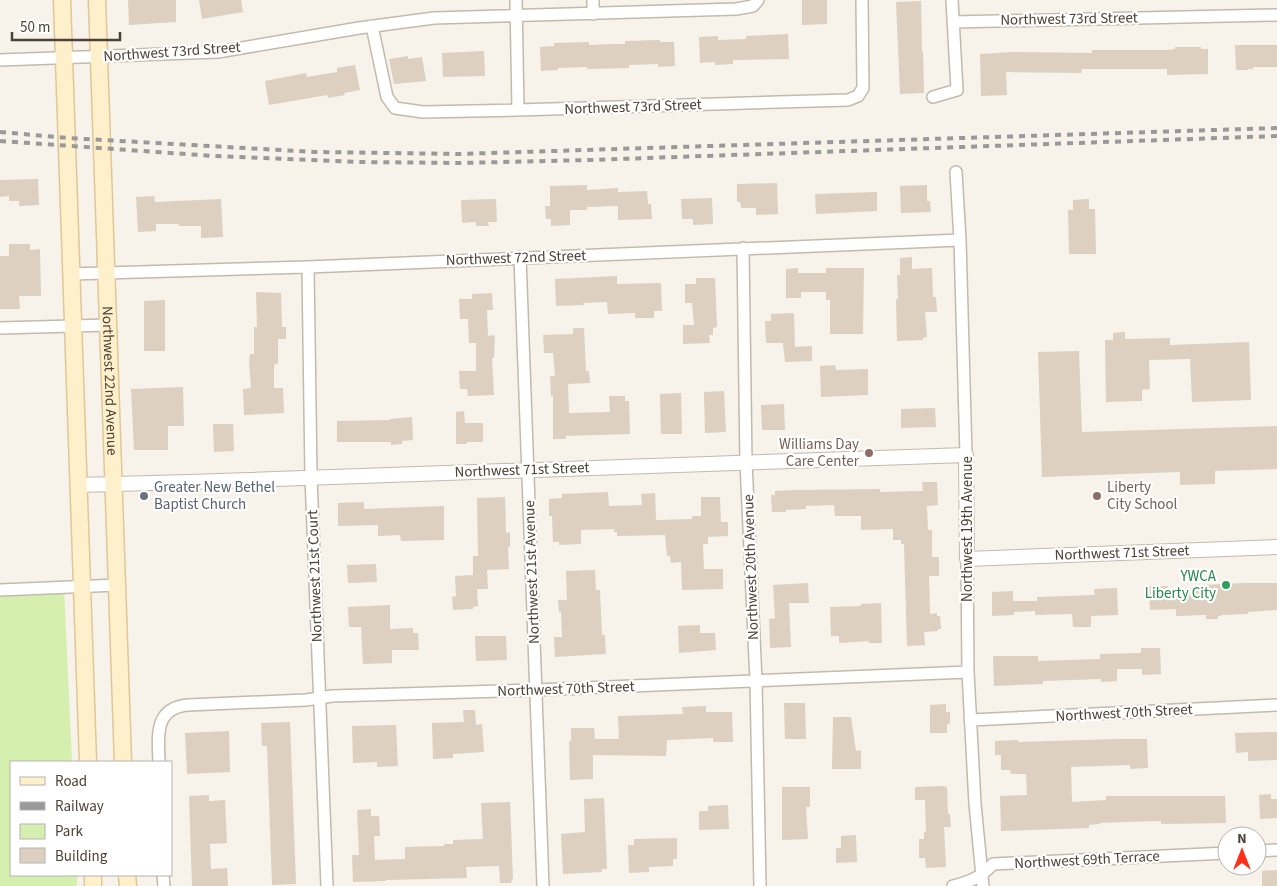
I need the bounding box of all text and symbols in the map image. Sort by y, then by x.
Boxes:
street label: Northwest 73rd Street [1000,7,1138,31]
scale bar [12,10,120,42]
text: 50 m [20,17,50,38]
street label: Northwest 73rd Street [103,37,241,67]
street label: Northwest 73rd Street [564,94,702,120]
street label: Northwest 72nd Street [445,245,587,271]
street label: Northwest 22nd Avenue [97,306,123,456]
place label: Williams Day Care Center [779,434,860,472]
marker: Williams Day Care Center [863,447,875,459]
street label: Northwest 19th Avenue [957,456,978,602]
street label: Northwest 71st Street [454,457,590,483]
place label: Greater New Bethel Baptist Church [154,477,275,515]
place label: Liberty City School [1107,477,1178,515]
marker: Greater New Bethel Baptist Church [138,490,150,502]
marker: Liberty City School [1091,490,1103,502]
street label: Northwest 20th Avenue [738,494,764,640]
street label: Northwest 21st Avenue [519,500,545,644]
street label: Northwest 21st Court [302,509,328,643]
street label: Northwest 71st Street [1054,540,1190,566]
place label: YWCA Liberty City [1145,566,1217,604]
marker: YWCA Liberty City [1220,579,1232,591]
street label: Northwest 70th Street [497,676,635,702]
street label: Northwest 70th Street [1055,699,1193,727]
legend [10,761,172,876]
text: Road [55,771,87,792]
text: Railway [55,796,104,817]
text: Park [55,821,84,842]
north arrow [1217,826,1267,876]
text: N [1237,829,1247,849]
text: Building [55,846,108,867]
street label: Northwest 69th Terrace [1014,846,1160,874]

